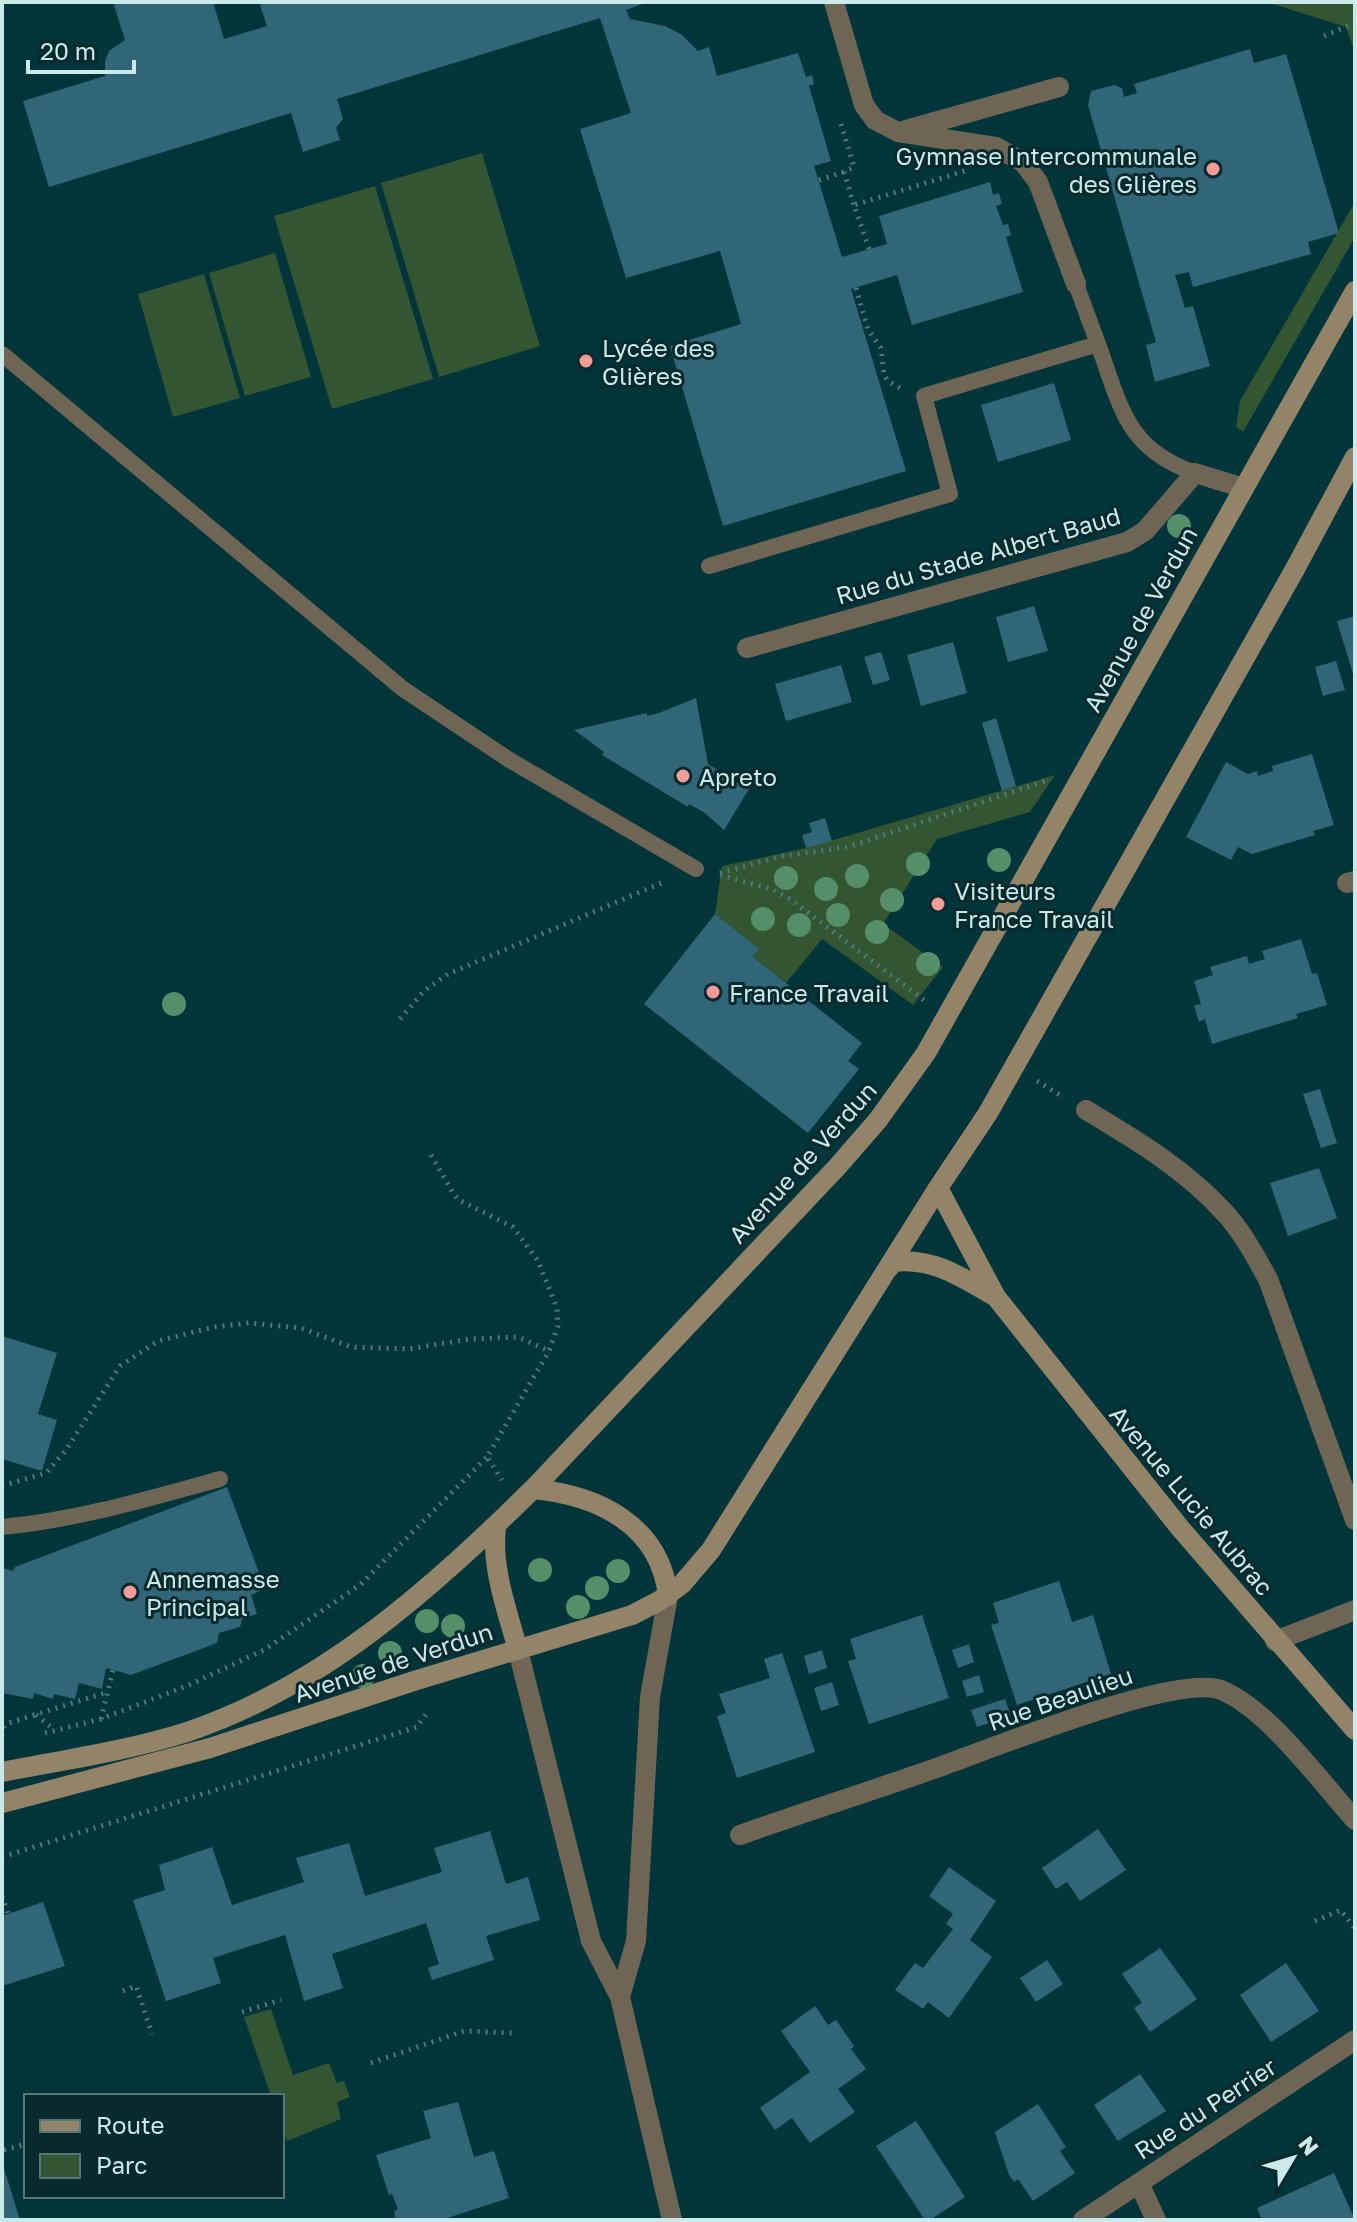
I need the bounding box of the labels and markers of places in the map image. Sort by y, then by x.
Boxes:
place label: Gymnase Intercommunale des Glières [896,141,1197,198]
marker: Gymnase Intercommunale des Glières [1204,160,1222,178]
place label: Lycée des Glières [602,333,715,390]
marker: Lycée des Glières [577,352,595,370]
place label: Apreto [699,762,777,791]
marker: Apreto [674,767,692,785]
place label: Visiteurs France Travail [954,876,1114,933]
marker: Visiteurs France Travail [929,895,947,913]
place label: France Travail [729,978,889,1007]
marker: France Travail [704,983,722,1001]
place label: Annemasse Principal [146,1564,280,1621]
marker: Annemasse Principal [121,1583,139,1601]

